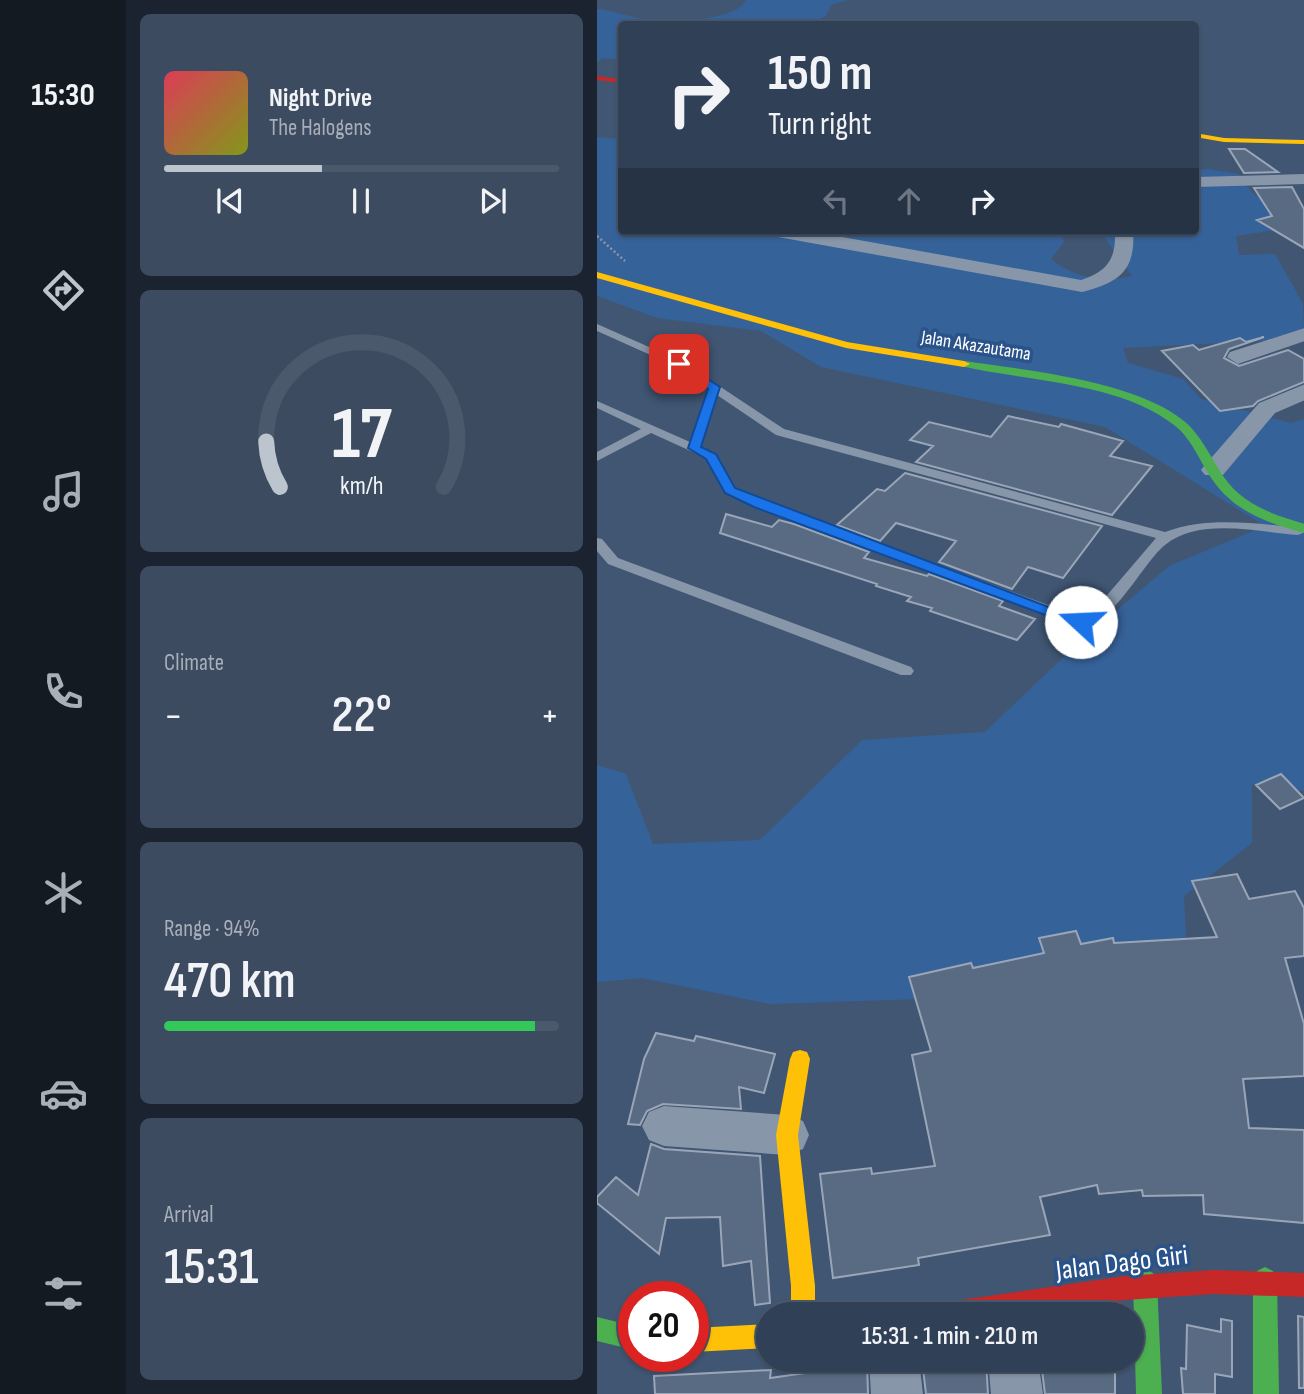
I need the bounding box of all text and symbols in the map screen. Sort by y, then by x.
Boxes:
text: 150 m [768,45,872,104]
icon: right [653,49,744,140]
text: 15:30 [31,76,95,115]
text: Night Drive [269,83,372,114]
text: Turn right [768,105,872,144]
text: The Halogens [269,114,372,142]
icon: previous [211,182,249,220]
icon: pause [342,182,380,220]
icon: next [474,182,512,220]
icon: left [817,182,855,220]
icon: ahead [890,182,928,220]
icon: right [963,182,1001,220]
icon: directions [39,266,88,315]
street label: Jalan Akazautama [919,326,1033,366]
pin [649,334,709,394]
icon: arrive [660,345,698,383]
text: 17 [332,391,392,479]
icon: music [39,467,88,516]
text: km/h [340,471,383,502]
position arrow [1044,585,1118,659]
text: Climate [164,649,224,677]
icon: phone [39,667,88,716]
text: 22° [331,684,392,747]
text: − [164,694,183,739]
text: + [540,694,559,739]
icon: climate [39,868,88,917]
text: Range · 94% [164,915,260,943]
text: 470 km [164,950,296,1013]
icon: car [39,1069,88,1118]
text: Arrival [164,1201,213,1229]
text: 15:31 [164,1236,259,1299]
street label: Jalan Dago Giri [1053,1239,1190,1288]
icon: filters [39,1269,88,1318]
speed limit sign: 20 [618,1281,709,1372]
text: 15:31 · 1 min · 210 m [862,1321,1038,1352]

